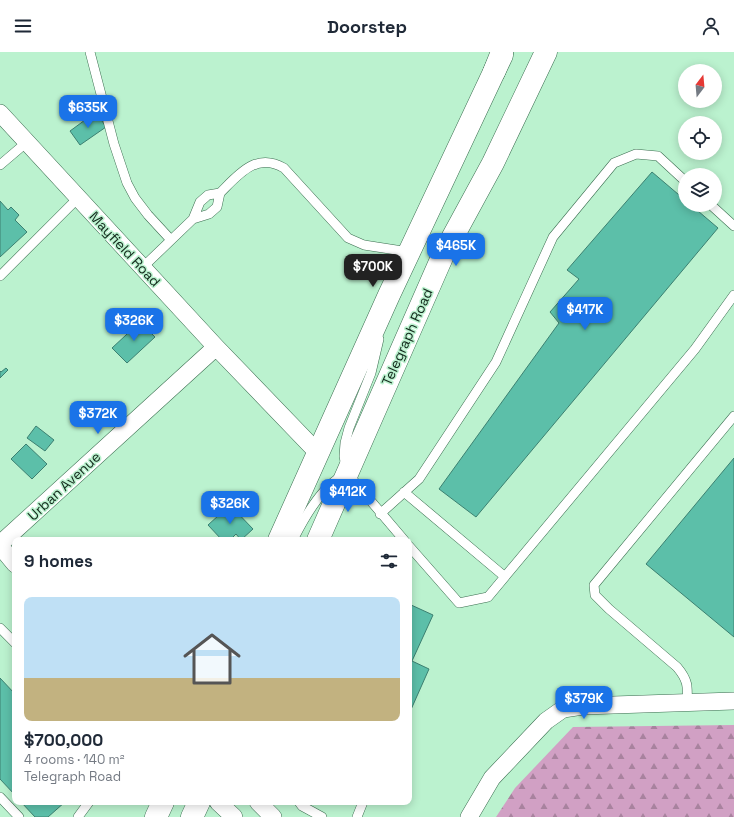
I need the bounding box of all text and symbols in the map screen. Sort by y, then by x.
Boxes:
icon: menu [12,15,34,37]
text: Doorstep [327,15,407,38]
icon: person [700,15,722,37]
north arrow [678,64,722,108]
map controls [678,64,722,212]
pin: $635K [60,95,116,129]
text: $635K [68,99,108,116]
button: locate [678,116,722,160]
button: layers [678,168,722,212]
street label: Mayfield Road [86,208,164,290]
pin: $465K [428,233,484,267]
text: $465K [436,237,476,254]
pin: $700K [345,254,401,288]
text: $700K [353,258,393,275]
street label: Telegraph Road [378,286,436,388]
pin: $417K [557,297,613,331]
text: $417K [567,301,603,318]
pin: $326K [106,308,162,342]
text: $326K [114,312,154,329]
pin: $372K [70,401,126,435]
text: $372K [79,405,117,422]
street label: Urban Avenue [24,448,104,524]
pin: $412K [320,479,376,513]
text: $412K [329,483,367,500]
pin: $326K [202,491,258,525]
text: $326K [210,495,250,512]
text: 9 homes [24,550,93,572]
icon: filters [378,550,400,572]
icon: home [176,623,248,695]
pin: $379K [556,686,612,720]
text: $379K [564,690,604,707]
text: $700,000 [24,729,103,751]
text: 4 rooms · 140 m² [24,751,125,768]
text: Telegraph Road [24,768,121,785]

